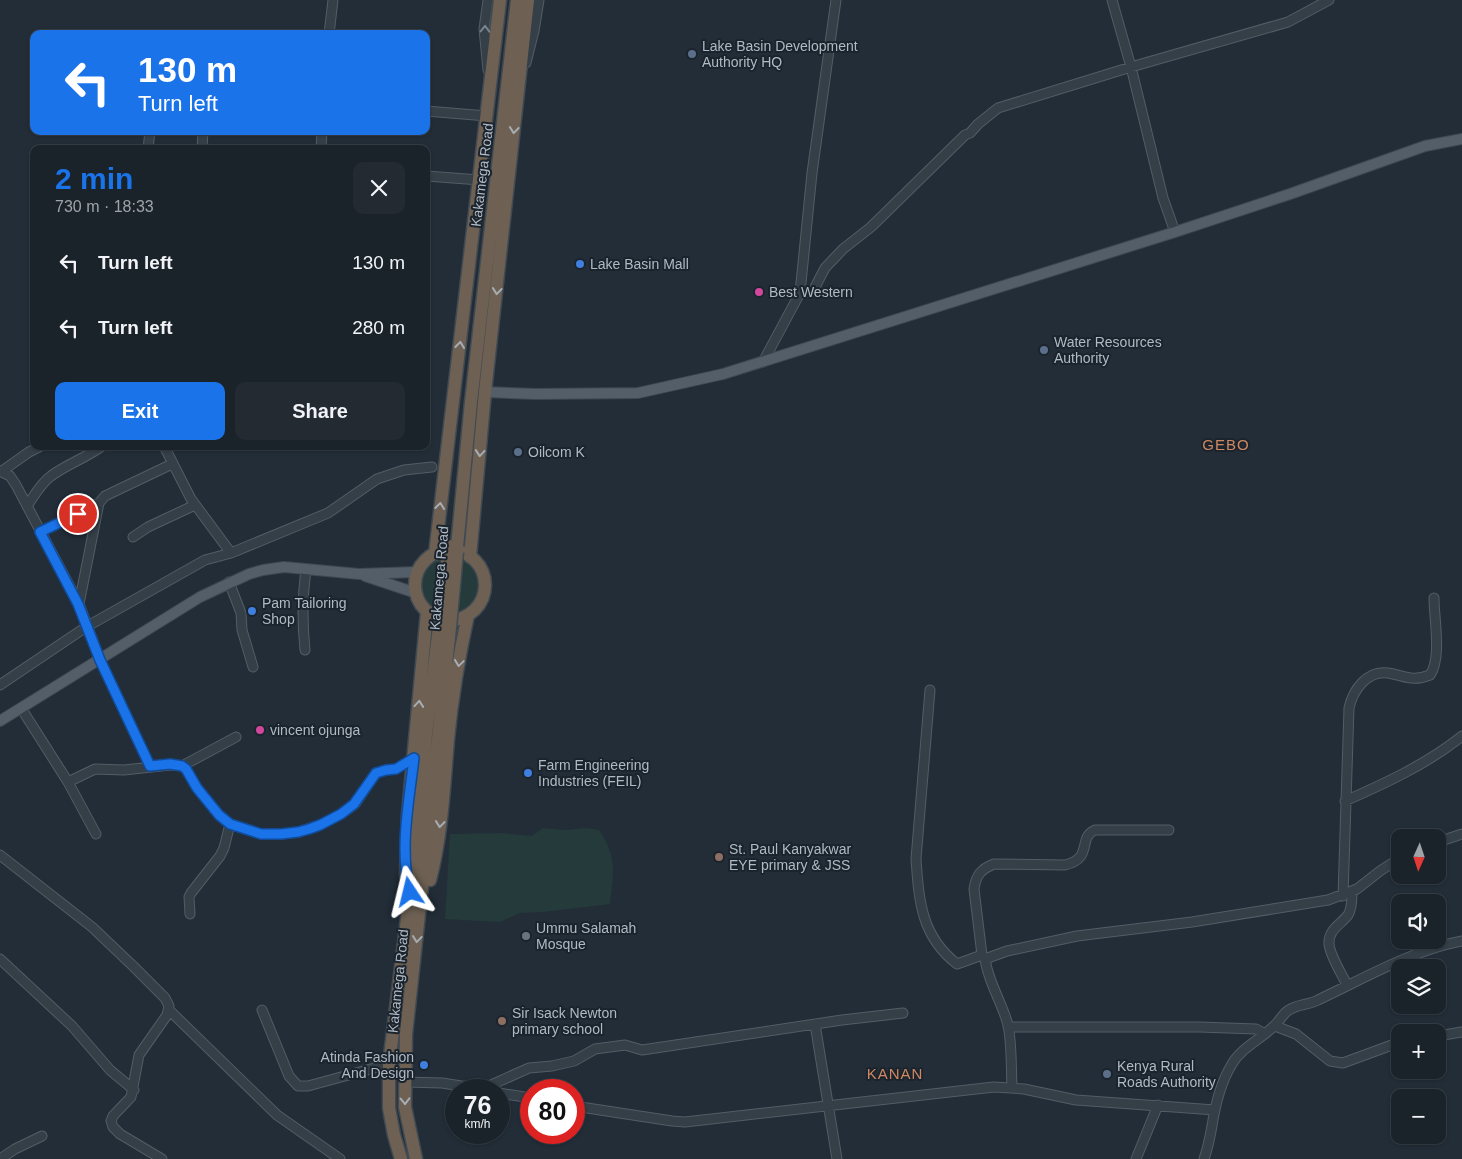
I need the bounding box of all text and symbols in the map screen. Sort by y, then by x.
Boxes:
one-way arrow [480,25,490,32]
place label: Lake Basin Development Authority HQ [702,38,858,70]
marker: Lake Basin Development Authority HQ [686,48,698,60]
icon: left [55,50,120,115]
text: 130 m [138,50,237,89]
text: Turn left [138,91,218,116]
street label: Kakamega Road [468,122,496,228]
one-way arrow [509,126,520,134]
text: 2 min [55,162,133,195]
button: close [353,162,405,214]
text: 730 m · 18:33 [55,198,154,215]
icon: left [55,249,83,277]
text: Turn left [98,252,173,273]
text: 130 m [352,252,405,273]
place label: Lake Basin Mall [590,256,689,272]
marker: Lake Basin Mall [574,258,586,270]
place label: Best Western [769,284,853,300]
marker: Best Western [753,286,765,298]
one-way arrow [492,288,503,296]
icon: left [55,314,83,342]
text: Turn left [98,317,173,338]
text: 280 m [352,317,405,338]
place label: Water Resources Authority [1054,334,1162,366]
one-way arrow [454,340,465,348]
marker: Water Resources Authority [1038,344,1050,356]
button: Exit [55,382,225,440]
button: Share [235,382,405,440]
district label: GEBO [1202,436,1250,453]
place label: Oilcom K [528,444,585,460]
marker: Oilcom K [512,446,524,458]
one-way arrow [474,449,485,457]
pin [57,493,99,535]
icon: arrive [64,500,92,528]
one-way arrow [434,502,445,510]
street label: Kakamega Road [426,525,452,631]
place label: Pam Tailoring Shop [262,595,347,627]
marker: Pam Tailoring Shop [246,605,258,617]
one-way arrow [454,659,465,667]
one-way arrow [413,700,424,708]
place label: vincent ojunga [270,722,361,738]
marker: vincent ojunga [254,724,266,736]
place label: Farm Engineering Industries (FEIL) [538,757,649,789]
marker: Farm Engineering Industries (FEIL) [522,767,534,779]
one-way arrow [435,821,446,829]
north arrow [1391,829,1446,884]
map controls [1391,829,1446,1144]
place label: St. Paul Kanyakwar EYE primary & JSS [729,841,852,873]
marker: St. Paul Kanyakwar EYE primary & JSS [713,851,725,863]
position arrow [383,865,435,917]
button: sound [1391,894,1446,949]
place label: Ummu Salamah Mosque [536,920,636,952]
street label: Kakamega Road [385,928,411,1034]
marker: Ummu Salamah Mosque [520,930,532,942]
one-way arrow [412,935,423,943]
button: layers [1391,959,1446,1014]
place label: Sir Isack Newton primary school [512,1005,617,1037]
marker: Sir Isack Newton primary school [496,1015,508,1027]
button: + [1391,1024,1446,1079]
place label: Atinda Fashion And Design [321,1049,414,1081]
place label: Kenya Rural Roads Authority [1117,1058,1216,1090]
marker: Atinda Fashion And Design [418,1059,430,1071]
district label: KANAN [867,1065,923,1082]
marker: Kenya Rural Roads Authority [1101,1068,1113,1080]
speed limit sign: 80 [520,1079,585,1144]
button: − [1391,1089,1446,1144]
text: 76 [464,1091,491,1119]
one-way arrow [400,1098,410,1105]
text: km/h [464,1117,491,1131]

